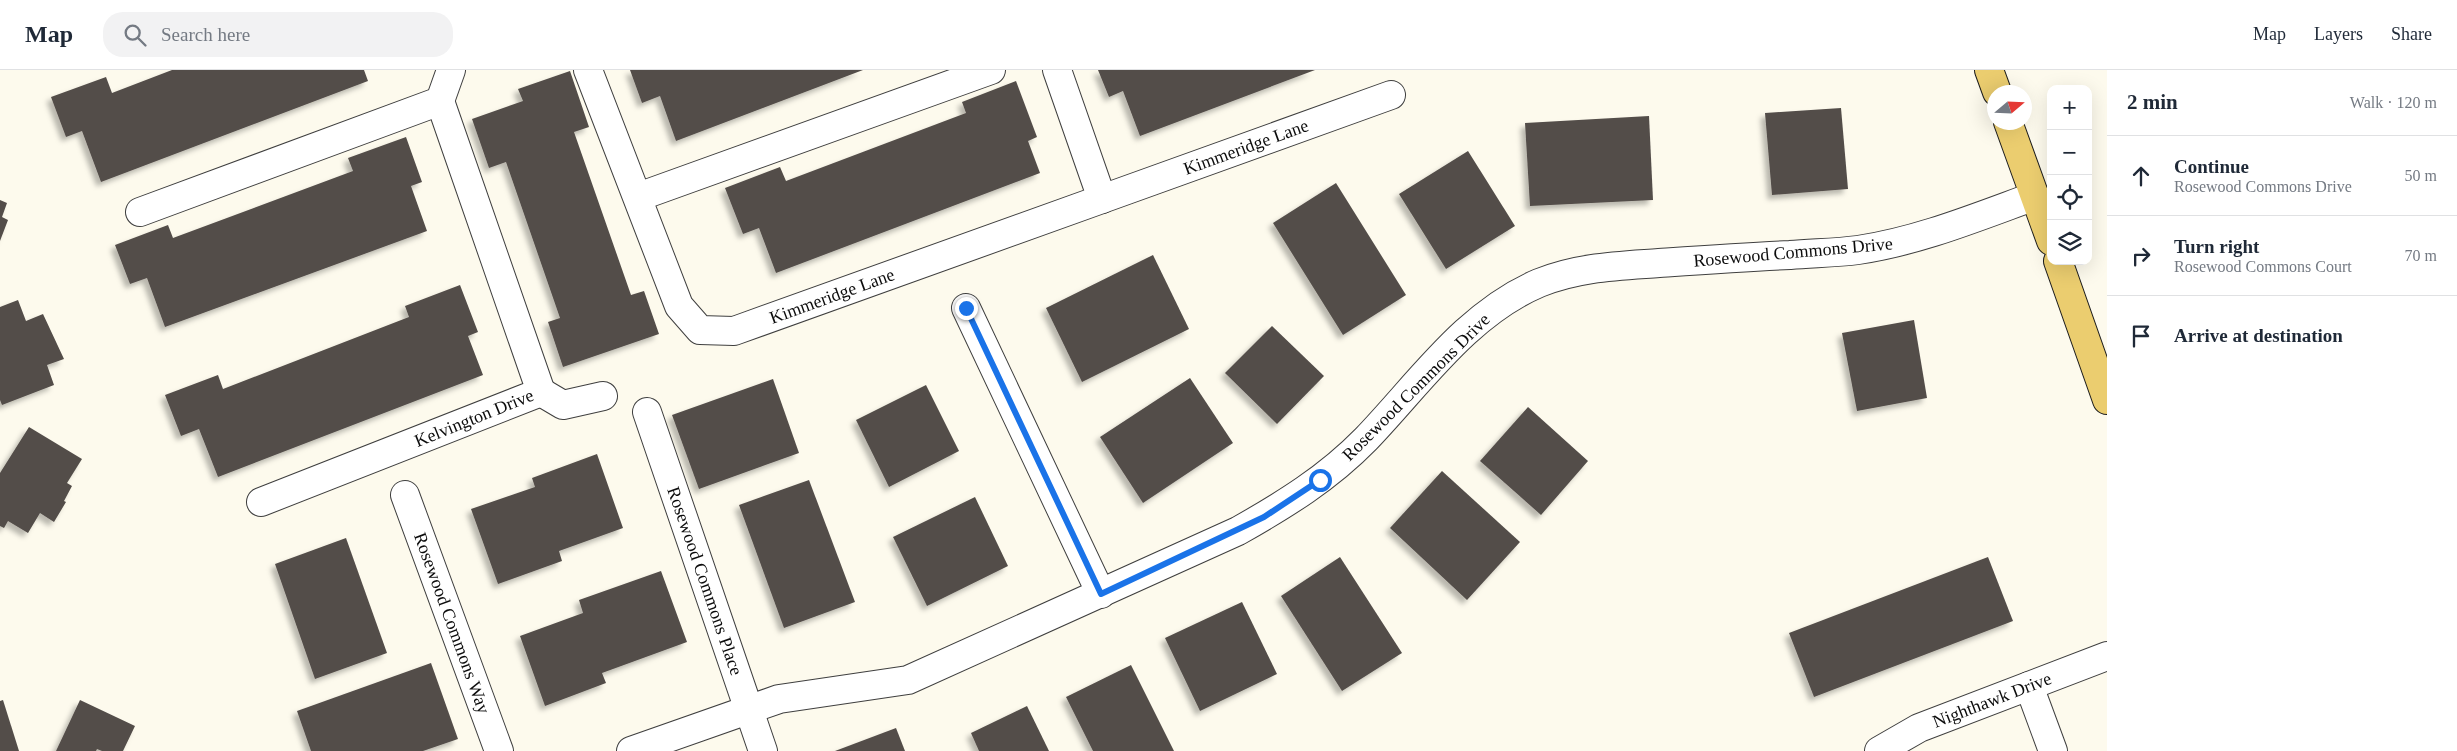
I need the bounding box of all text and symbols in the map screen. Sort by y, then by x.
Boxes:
search box [103,12,453,57]
text: Map [25,21,73,47]
icon: search [121,21,149,49]
text: Search here [161,24,250,45]
text: Map [2253,24,2286,44]
text: Layers [2314,24,2363,44]
text: Share [2391,24,2432,44]
north arrow [1987,85,2032,130]
map controls [2047,85,2092,265]
button: + [2047,85,2092,130]
text: 2 min [2127,90,2178,114]
text: Walk · 120 m [2350,94,2437,111]
street label: Kimmeridge Lane [1181,115,1311,179]
button: − [2047,130,2092,175]
text: Continue [2174,156,2249,177]
icon: ahead [2127,162,2155,190]
text: 50 m [2405,167,2437,184]
button: locate [2047,175,2092,220]
text: Rosewood Commons Drive [2174,178,2352,195]
button: layers [2047,220,2092,265]
street label: Rosewood Commons Drive [1693,233,1893,271]
text: Turn right [2174,236,2259,257]
icon: right [2127,242,2155,270]
text: 70 m [2405,247,2437,264]
text: Rosewood Commons Court [2174,258,2352,275]
street label: Kimmeridge Lane [767,264,897,328]
route end [955,297,978,320]
street label: Rosewood Commons Drive [1338,309,1494,465]
icon: arrive [2127,322,2155,350]
text: Arrive at destination [2174,325,2343,346]
street label: Kelvington Drive [412,385,536,451]
route start [1309,469,1332,492]
street label: Rosewood Commons Place [663,484,747,678]
street label: Rosewood Commons Way [410,530,494,716]
street label: Nighthawk Drive [1930,668,2054,732]

